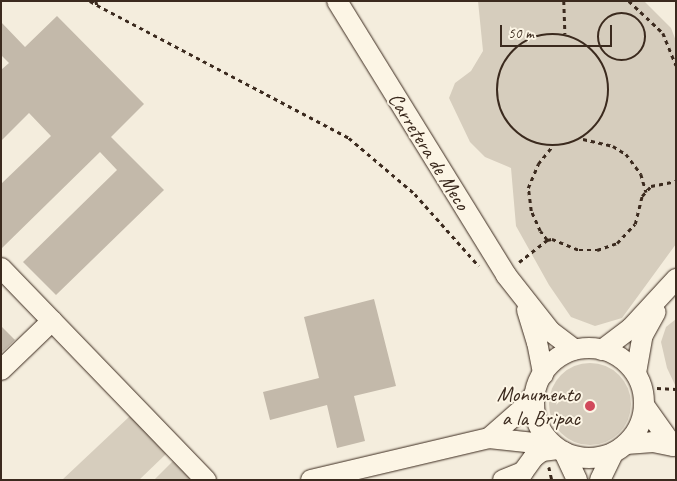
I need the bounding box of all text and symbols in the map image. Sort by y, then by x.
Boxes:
scale bar [502,15,614,47]
text: 50 m [508,24,534,43]
street label: Carretera de Meco [383,88,475,214]
place label: Monumento a la Bripac [497,381,580,431]
marker: Monumento a la Bripac [584,400,596,412]

